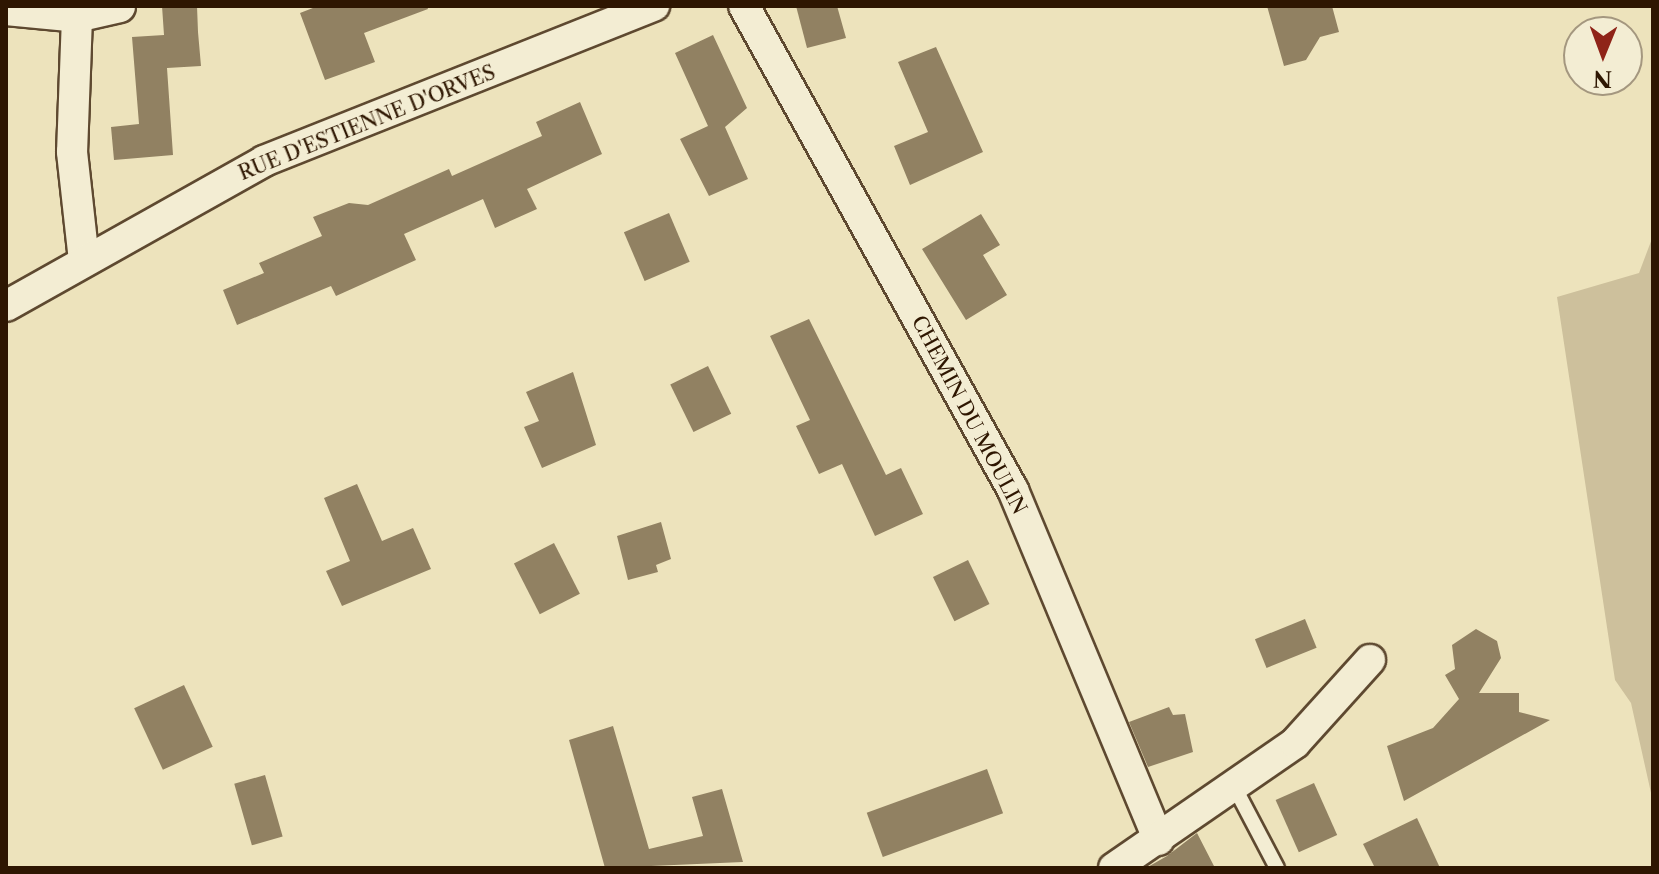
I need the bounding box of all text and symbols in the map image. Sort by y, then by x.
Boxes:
north arrow [1563,16,1643,96]
street label: RUE D'ESTIENNE D'ORVES [235,60,499,186]
text: N [1593,65,1612,92]
street label: CHEMIN DU MOULIN [906,311,1032,519]

